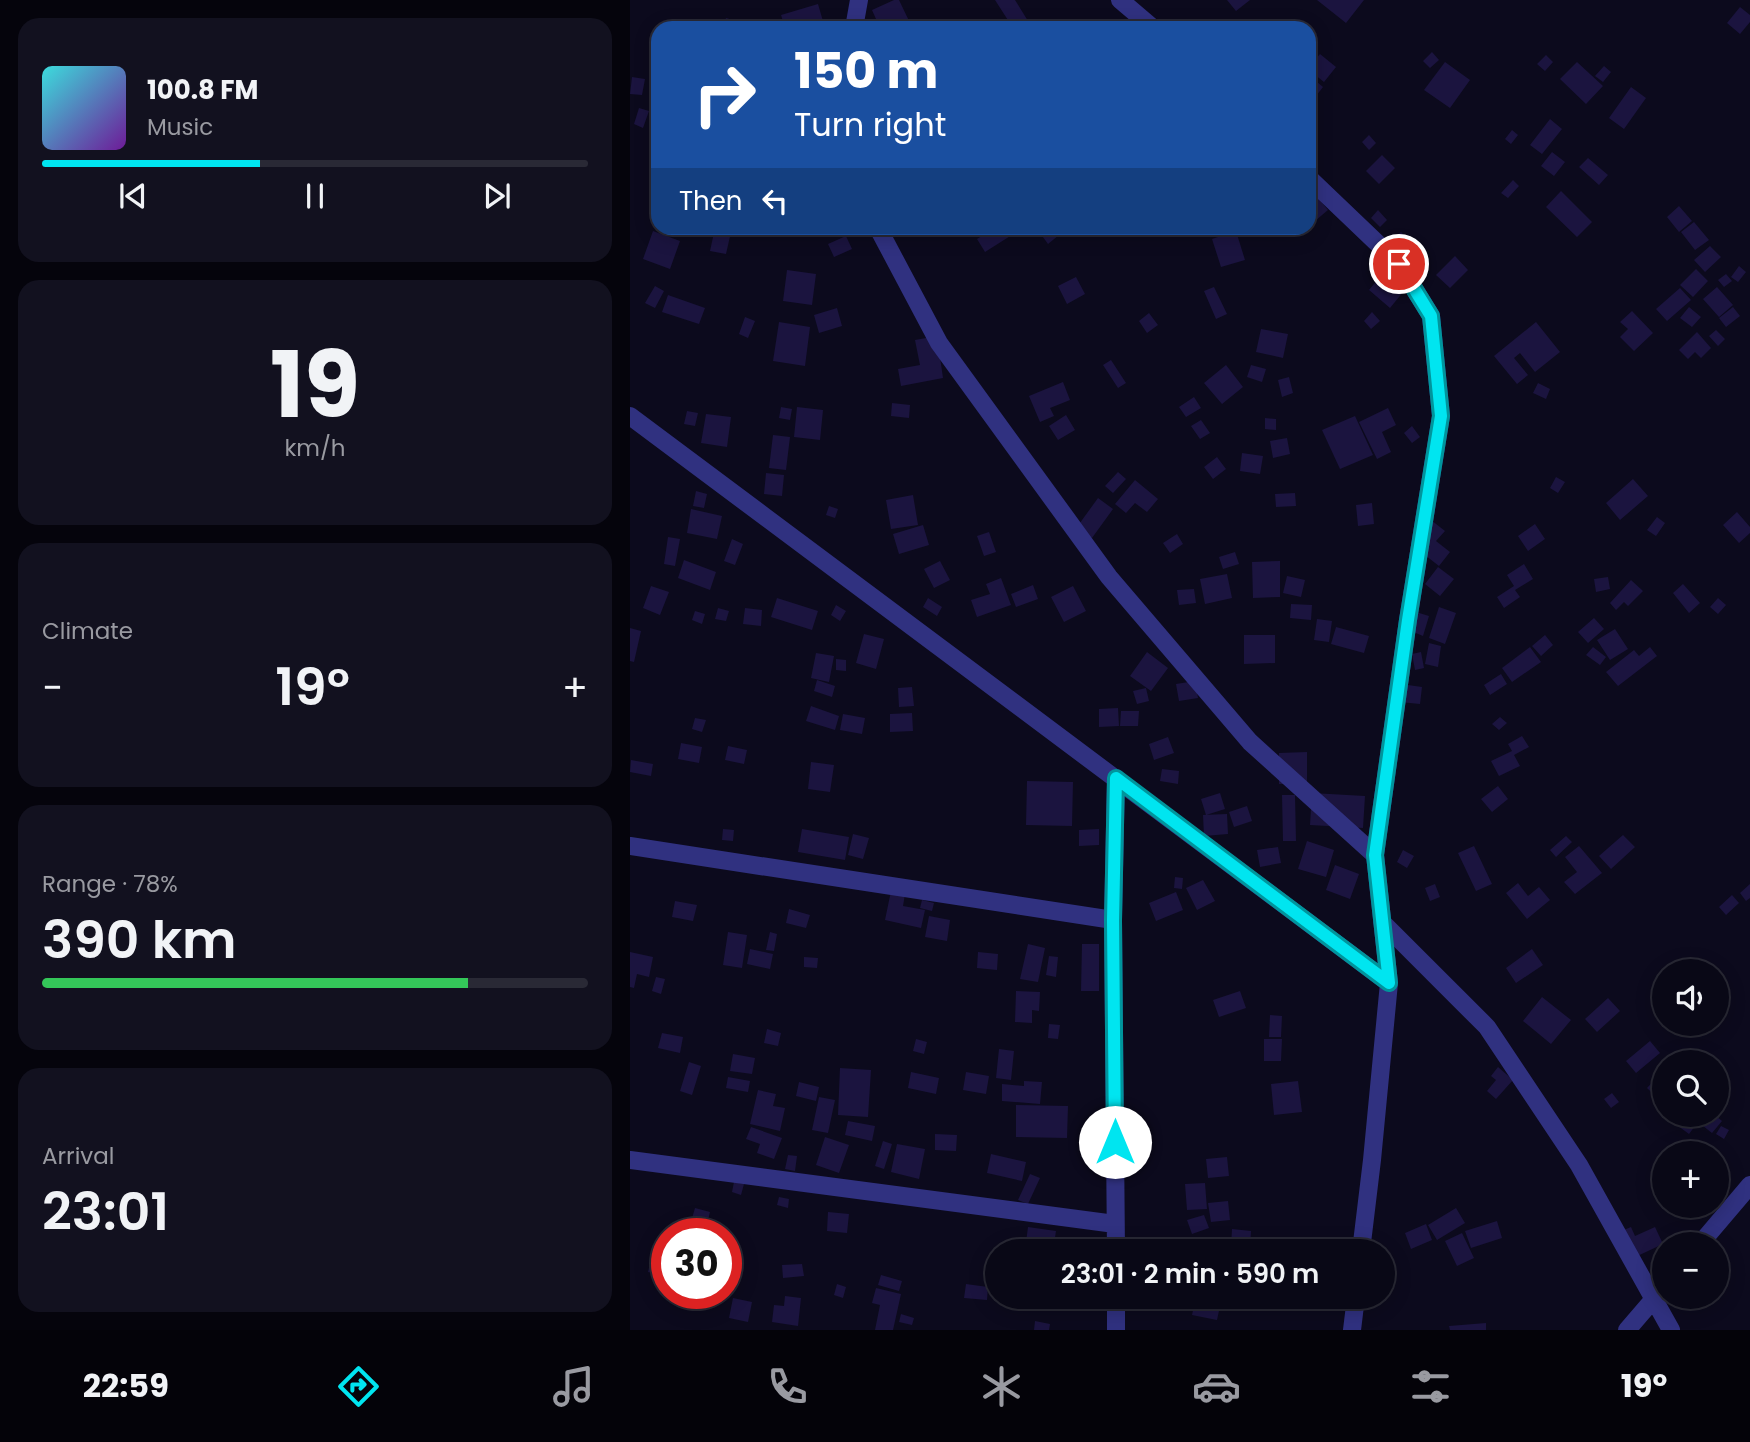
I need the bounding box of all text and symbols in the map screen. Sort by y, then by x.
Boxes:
text: 150 m [794,37,939,105]
icon: right [679,49,770,140]
text: 100.8 FM [147,72,258,108]
text: Turn right [794,102,946,147]
text: Music [147,111,213,143]
icon: previous [114,177,152,215]
icon: pause [296,177,334,215]
icon: next [478,177,516,215]
icon: left [756,182,794,220]
text: Then [679,183,742,219]
pin [1369,234,1429,294]
icon: arrive [1380,245,1418,283]
text: 19 [270,321,360,449]
text: km/h [284,432,346,464]
text: Climate [42,615,133,647]
text: 19° [275,650,350,723]
text: − [42,661,63,714]
text: + [562,661,588,714]
text: Range · 78% [42,868,178,900]
text: 390 km [42,903,237,976]
map controls [1652,959,1729,1309]
button: sound [1652,959,1729,1036]
button: search [1652,1050,1729,1127]
position arrow [1078,1105,1152,1179]
text: Arrival [42,1140,114,1172]
button: + [1652,1141,1729,1218]
text: 23:01 [42,1175,169,1248]
speed limit sign: 30 [651,1218,742,1309]
button: − [1652,1232,1729,1309]
text: 23:01 · 2 min · 590 m [1061,1256,1319,1292]
icon: directions [334,1362,383,1411]
icon: music [549,1362,598,1411]
icon: phone [763,1362,812,1411]
icon: climate [977,1362,1026,1411]
icon: car [1192,1362,1241,1411]
icon: filters [1406,1362,1455,1411]
text: 22:59 [83,1363,169,1408]
text: 19° [1621,1363,1667,1408]

